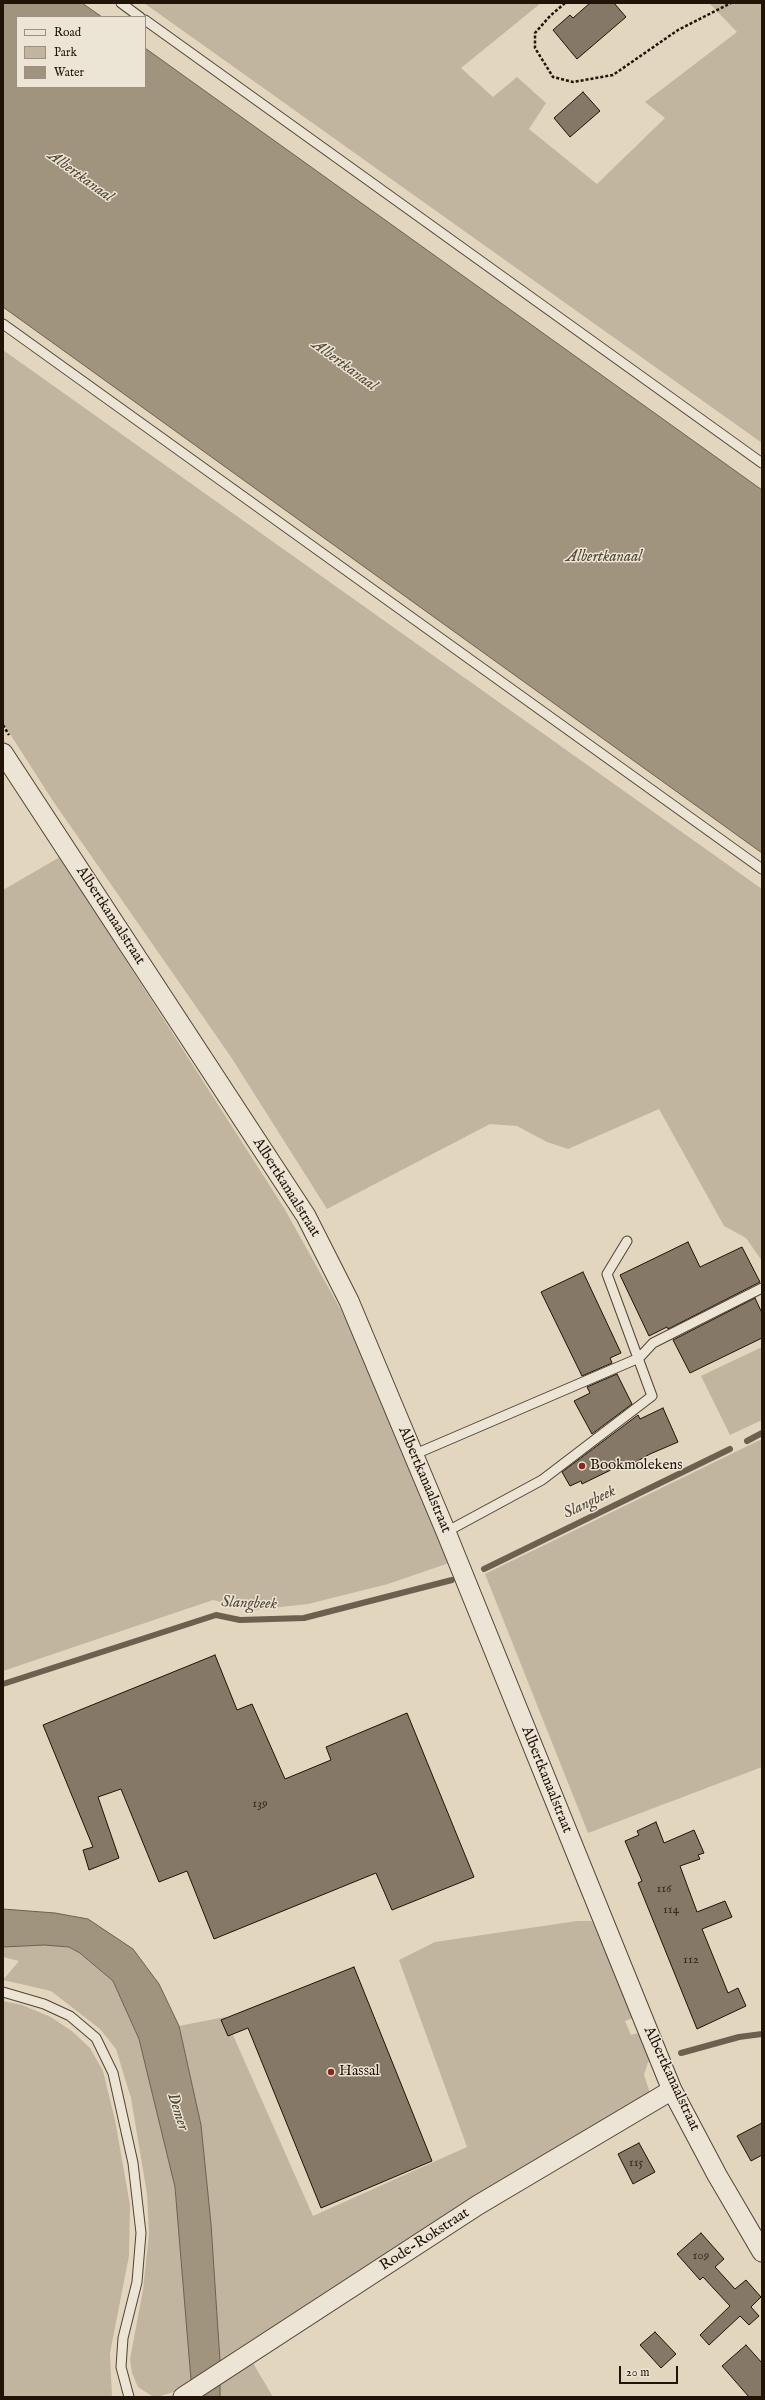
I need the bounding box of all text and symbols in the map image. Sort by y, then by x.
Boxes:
legend [16,16,146,88]
text: Road [54,25,81,40]
text: Park [54,45,77,60]
text: Water [54,65,84,80]
water label: Albertkanaal [44,147,116,207]
water label: Albertkanaal [308,336,380,396]
water label: Albertkanaal [566,548,642,568]
street label: Albertkanaalstraat [72,864,148,968]
street label: Albertkanaalstraat [248,1135,324,1241]
street label: Albertkanaalstraat [394,1424,454,1536]
place label: Bookmolekens [590,1457,683,1475]
marker: Bookmolekens [577,1461,587,1471]
water label: Slangbeek [561,1482,619,1524]
water label: Slangbeek [221,1593,277,1615]
street label: Albertkanaalstraat [516,1724,576,1836]
house number: 139 [252,1796,268,1812]
house number: 116 [656,1881,672,1897]
house number: 114 [663,1902,679,1918]
house number: 112 [683,1952,699,1968]
street label: Albertkanaalstraat [639,2024,703,2134]
place label: Hassal [339,2063,380,2081]
marker: Hassal [326,2067,336,2077]
water label: Demer [162,2091,192,2133]
house number: 115 [629,2155,643,2171]
street label: Rode-Rokstraat [377,2204,473,2276]
house number: 109 [693,2248,709,2264]
scale bar [621,2358,680,2384]
text: 20 m [626,2365,649,2380]

